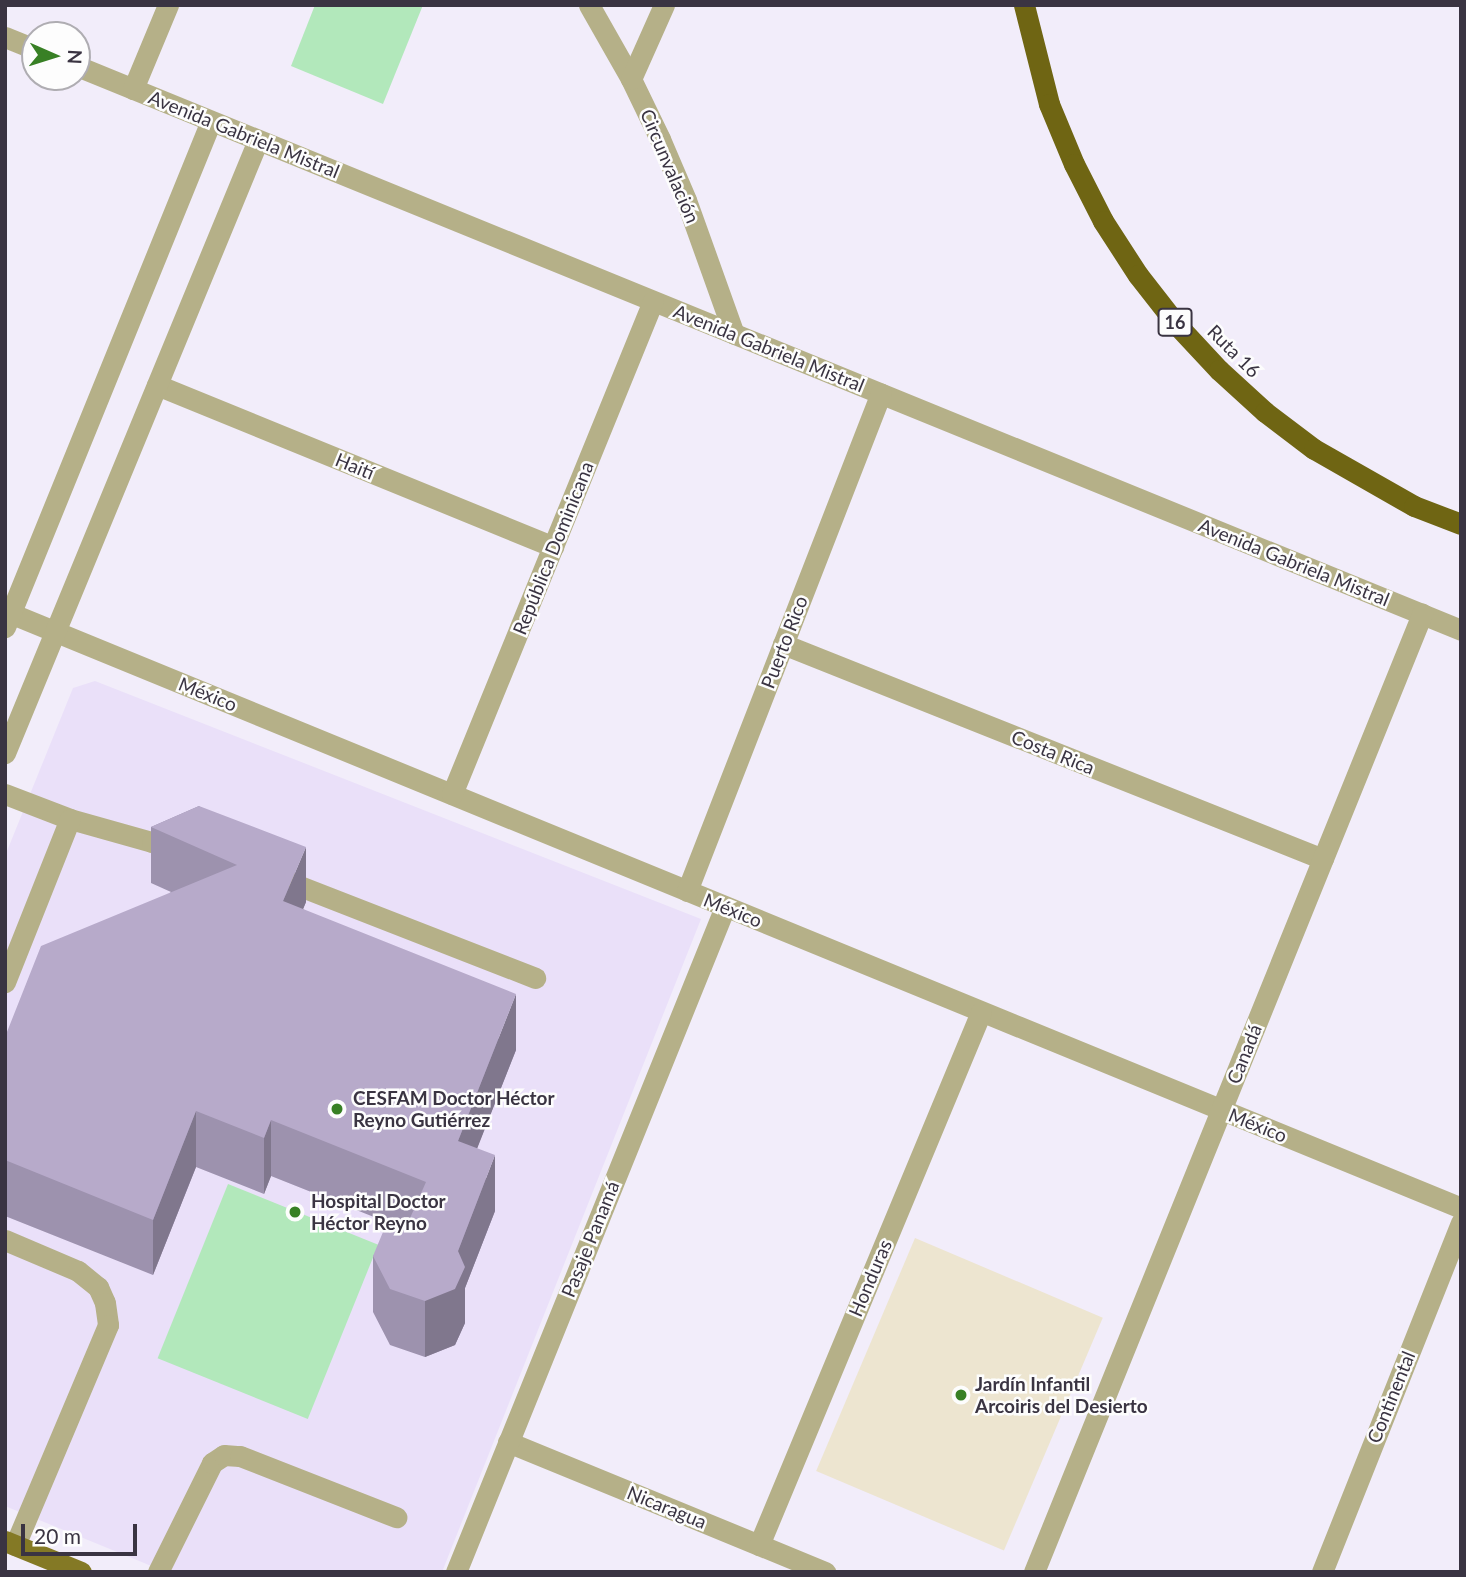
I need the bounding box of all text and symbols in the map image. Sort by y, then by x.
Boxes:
north arrow [21,21,91,91]
text: N [64,49,87,65]
street label: Avenida Gabriela Mistral [145,85,343,183]
street label: Circunvalación [636,105,704,227]
street label: Avenida Gabriela Mistral [670,299,868,397]
road number: 16 [1158,308,1192,336]
street label: Ruta 16 [1203,320,1265,382]
street label: Haití [332,448,378,484]
street label: República Dominicana [508,458,598,638]
street label: Avenida Gabriela Mistral [1195,513,1393,611]
street label: Puerto Rico [756,593,812,691]
street label: México [175,672,241,716]
street label: Costa Rica [1008,725,1098,779]
street label: México [700,888,766,932]
street label: Canadá [1222,1021,1266,1087]
place label: CESFAM Doctor Héctor Reyno Gutiérrez [353,1087,555,1131]
marker: CESFAM Doctor Héctor Reyno Gutiérrez [327,1099,347,1119]
street label: México [1225,1103,1291,1147]
street label: Pasaje Panamá [556,1178,624,1300]
place label: Hospital Doctor Héctor Reyno [311,1190,446,1234]
marker: Hospital Doctor Héctor Reyno [285,1202,305,1222]
street label: Honduras [844,1236,896,1320]
street label: Continental [1362,1348,1420,1446]
place label: Jardín Infantil Arcoiris del Desierto [975,1373,1148,1417]
marker: Jardín Infantil Arcoiris del Desierto [953,1387,969,1403]
street label: Nicaragua [624,1481,710,1533]
scale bar [24,1510,140,1554]
text: 20 m [34,1523,81,1548]

